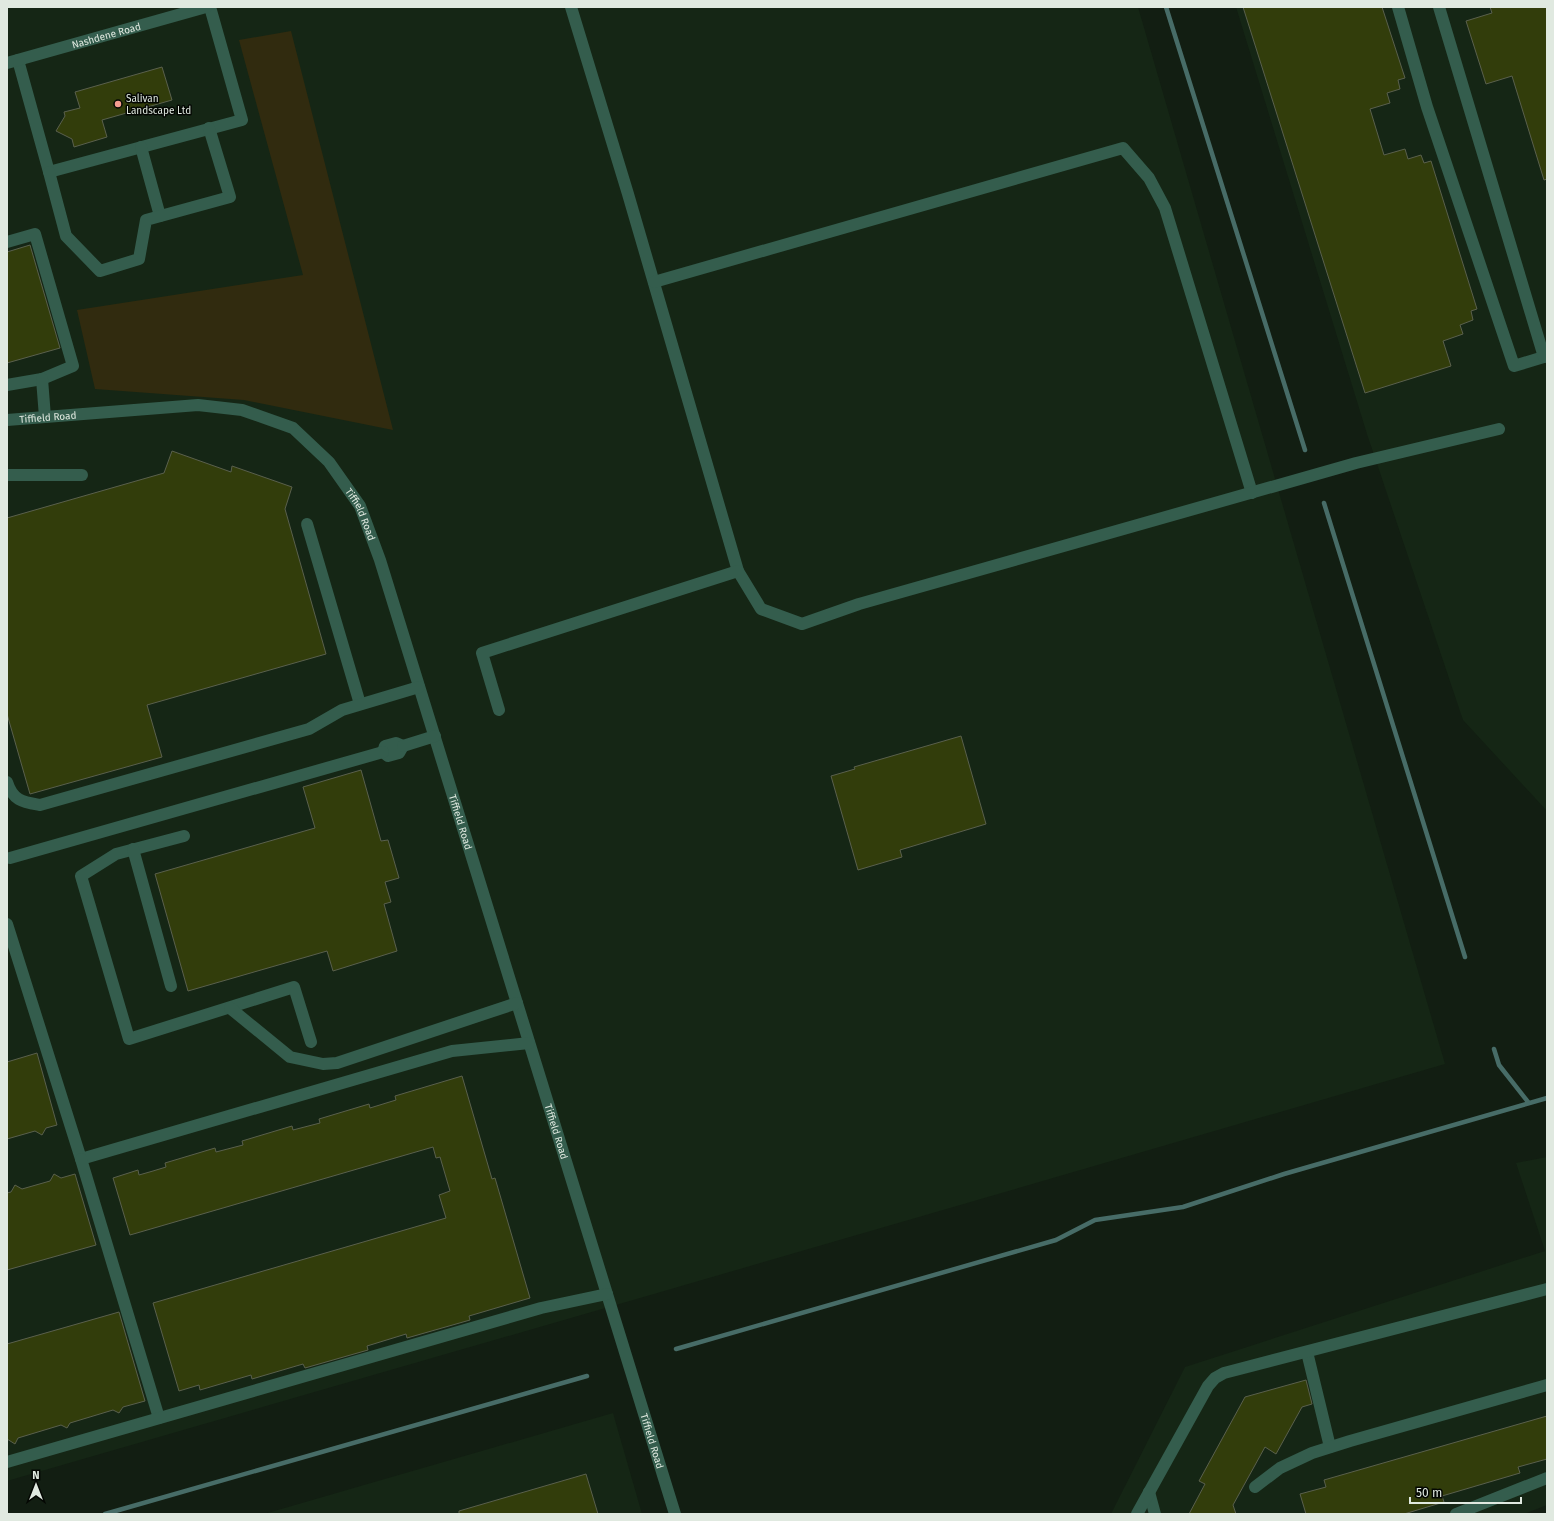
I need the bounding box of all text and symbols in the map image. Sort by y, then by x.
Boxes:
street label: Nashdene Road [71,21,142,51]
place label: Salivan Landscape Ltd [126,93,191,117]
marker: Salivan Landscape Ltd [113,99,123,109]
street label: Tiffield Road [19,410,77,426]
street label: Tiffield Road [342,486,377,542]
street label: Tiffield Road [446,793,474,851]
street label: Tiffield Road [542,1103,570,1161]
street label: Tiffield Road [637,1412,666,1470]
north arrow [16,1465,56,1505]
text: N [32,1469,40,1482]
scale bar [1410,1479,1521,1505]
text: 50 m [1416,1486,1442,1500]

